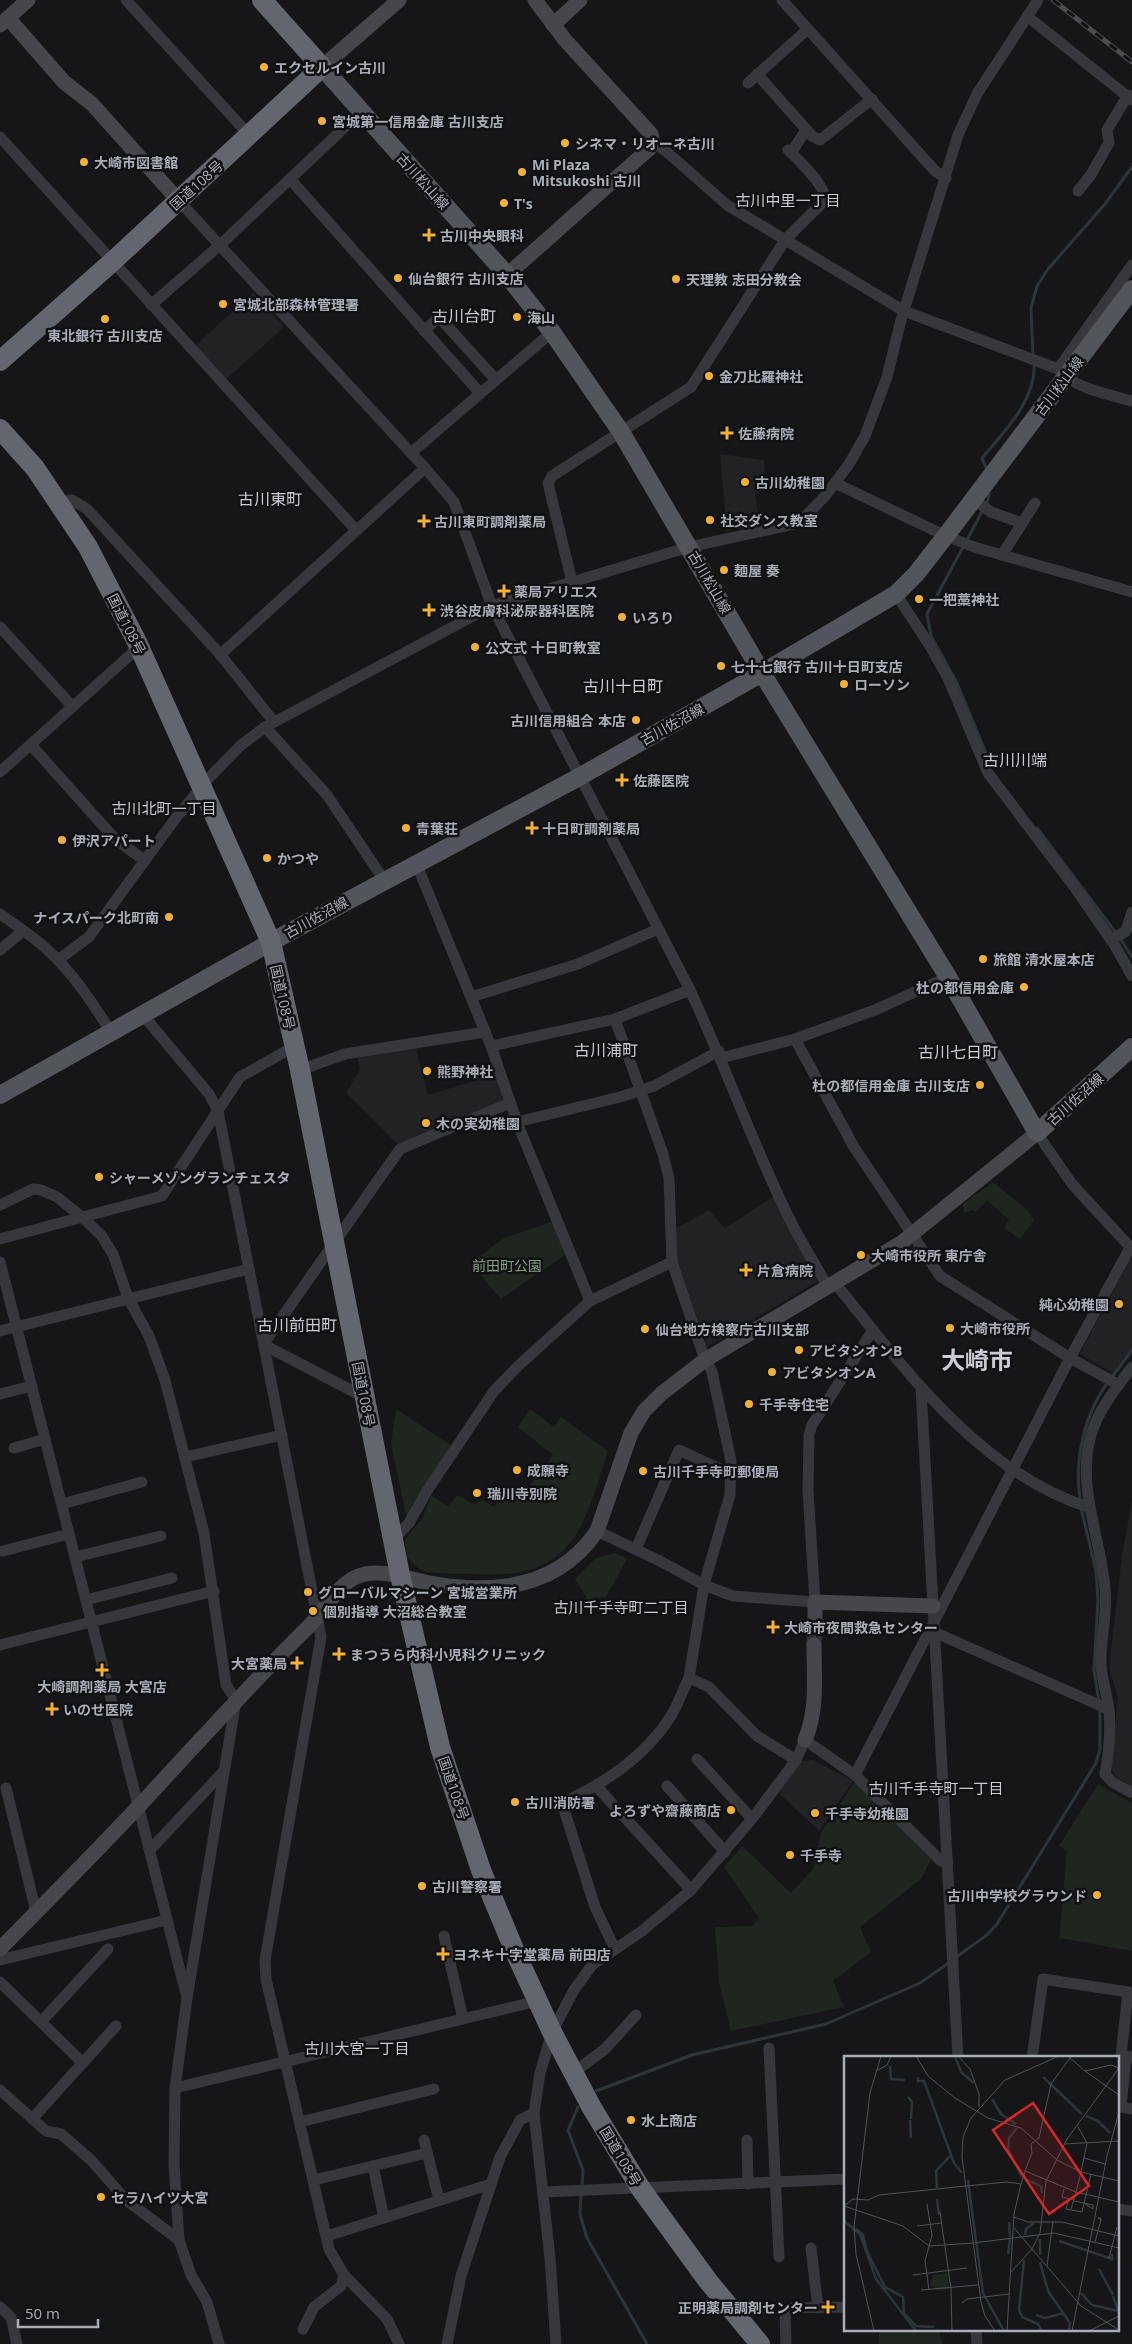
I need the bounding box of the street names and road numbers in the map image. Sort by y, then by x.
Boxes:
street label: 古川松山線 [393,149,453,213]
street label: 国道108号 [165,156,227,214]
street label: 古川松山線 [1030,352,1088,420]
street label: 古川松山線 [684,547,736,617]
street label: 国道108号 [104,590,150,658]
street label: 古川佐沼線 [637,699,707,749]
street label: 古川佐沼線 [281,892,351,942]
street label: 国道108号 [266,963,300,1031]
street label: 古川佐沼線 [1043,1069,1107,1129]
street label: 国道108号 [348,1360,380,1428]
street label: 国道108号 [434,1754,474,1822]
street label: 国道108号 [596,2123,646,2189]

